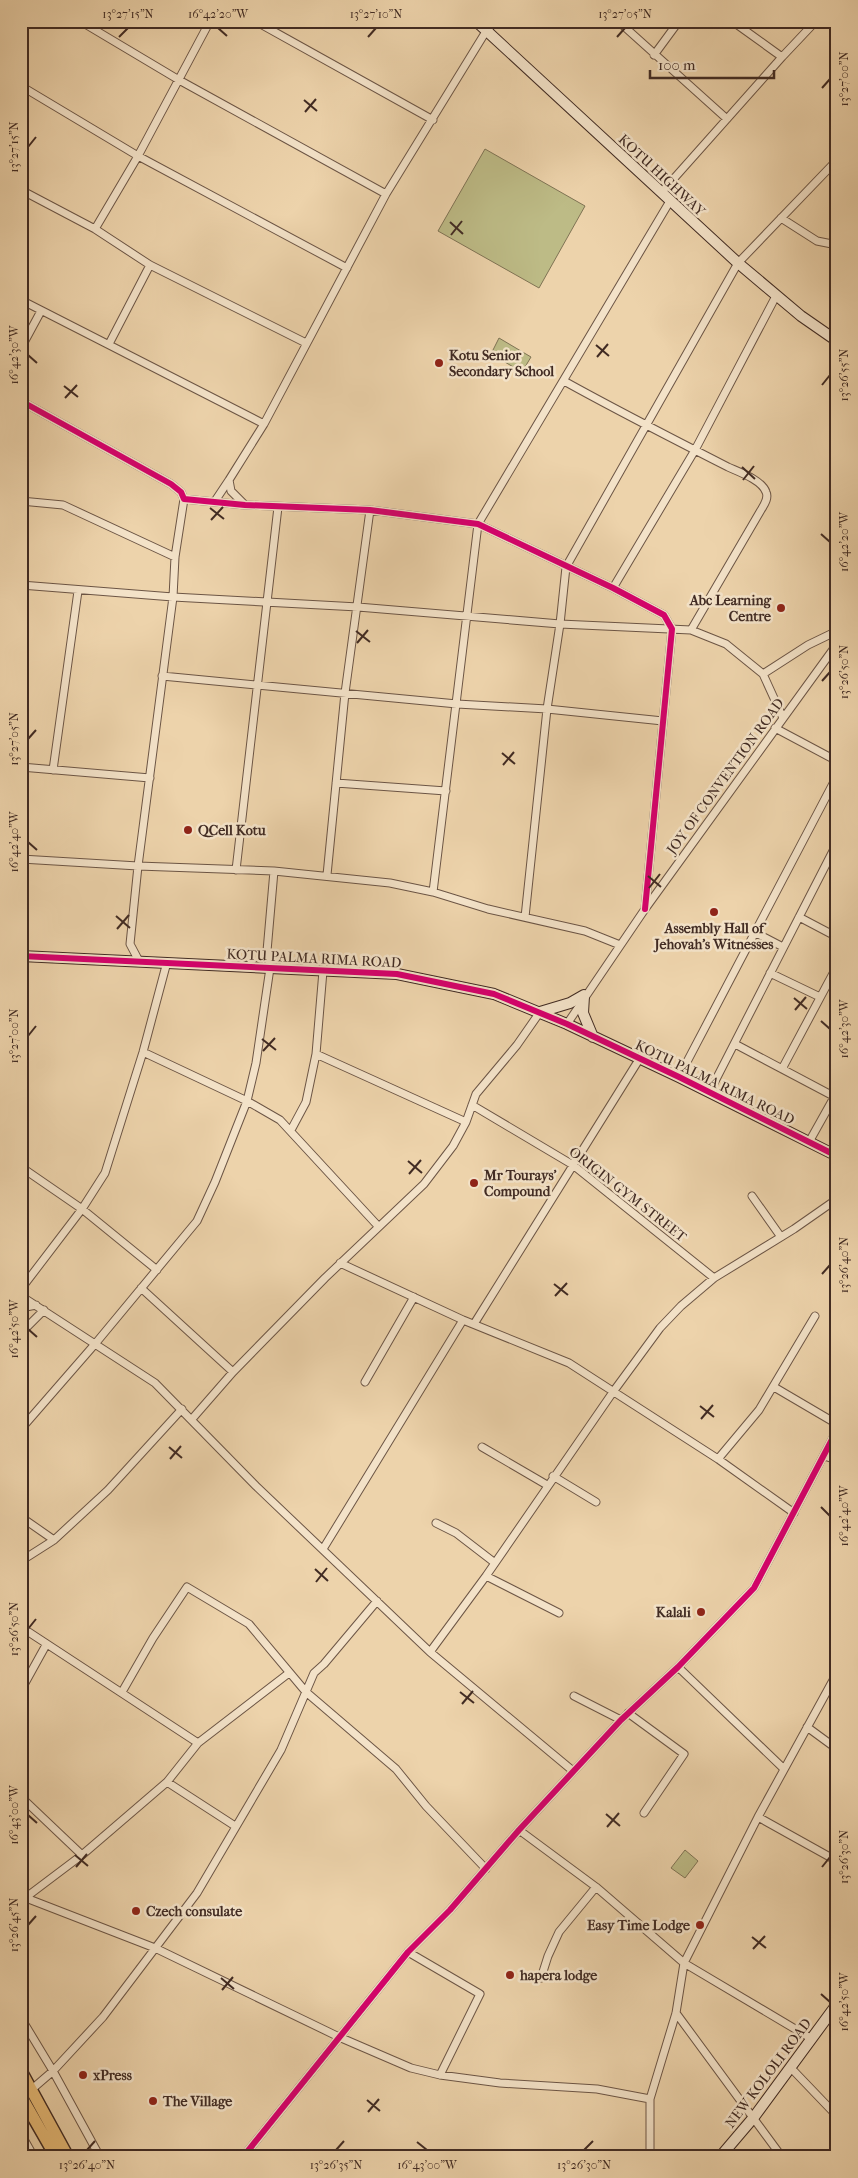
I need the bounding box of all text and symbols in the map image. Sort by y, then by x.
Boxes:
text: 13°27'15"N [102,7,154,21]
text: 16°42'20"W [188,7,249,21]
text: 13°27'10"N [350,7,402,21]
text: 13°27'05"N [598,7,652,21]
scale bar [650,48,774,80]
text: 13°27'00"N [837,51,851,107]
text: 100 m [658,56,696,74]
text: 13°27'15"N [7,121,21,173]
street label: KOTU HIGHWAY [615,131,709,220]
text: 16°42'30"W [7,324,21,384]
place label: Kotu Senior Secondary School [449,347,554,380]
text: 13°26'55"N [837,349,851,401]
marker: Kotu Senior Secondary School [433,357,445,369]
text: 16°42'20"W [837,511,851,572]
place label: Abc Learning Centre [689,592,772,625]
marker: Abc Learning Centre [775,602,787,614]
text: 13°26'50"N [837,645,851,699]
street label: JOY OF CONVENTION ROAD [662,695,788,858]
text: 13°27'05"N [7,712,21,766]
text: 16°42'40"W [7,810,21,873]
place label: QCell Kotu [198,822,266,839]
marker: QCell Kotu [182,824,194,836]
marker: Assembly Hall of Jehovah's Witnesses [708,906,720,918]
place label: Assembly Hall of Jehovah's Witnesses [653,920,774,953]
street label: KOTU PALMA RIMA ROAD [226,945,402,972]
text: 16°42'30"W [837,998,851,1058]
text: 13°27'00"N [7,1008,21,1064]
street label: KOTU PALMA RIMA ROAD [632,1036,797,1129]
street label: ORIGIN GYM STREET [566,1143,690,1246]
place label: Mr Tourays' Compound [483,1167,557,1200]
marker: Mr Tourays' Compound [468,1177,480,1189]
text: 13°26'40"N [837,1237,851,1293]
text: 16°42'50"W [7,1298,21,1359]
text: 16°42'40"W [837,1484,851,1547]
text: 13°26'50"N [7,1602,21,1656]
place label: Kalali [656,1604,692,1621]
marker: Kalali [695,1606,707,1618]
text: 16°43'00"W [7,1784,21,1845]
text: 13°26'30"N [837,1830,851,1884]
text: 13°26'45"N [7,1898,21,1952]
place label: Czech consulate [146,1903,242,1920]
marker: Czech consulate [130,1905,142,1917]
place label: Easy Time Lodge [587,1917,690,1934]
marker: Easy Time Lodge [694,1919,706,1931]
place label: hapera lodge [519,1967,597,1984]
marker: hapera lodge [504,1969,516,1981]
text: 16°42'50"W [837,1971,851,2032]
street label: NEW KOLOLI ROAD [722,2015,815,2132]
place label: xPress [92,2067,133,2084]
marker: xPress [77,2069,89,2081]
place label: The Village [162,2093,232,2110]
marker: The Village [147,2095,159,2107]
text: 13°26'40"N [59,2158,115,2172]
text: 13°26'35"N [310,2158,362,2172]
text: 16°43'00"W [397,2158,458,2172]
text: 13°26'30"N [557,2158,611,2172]

